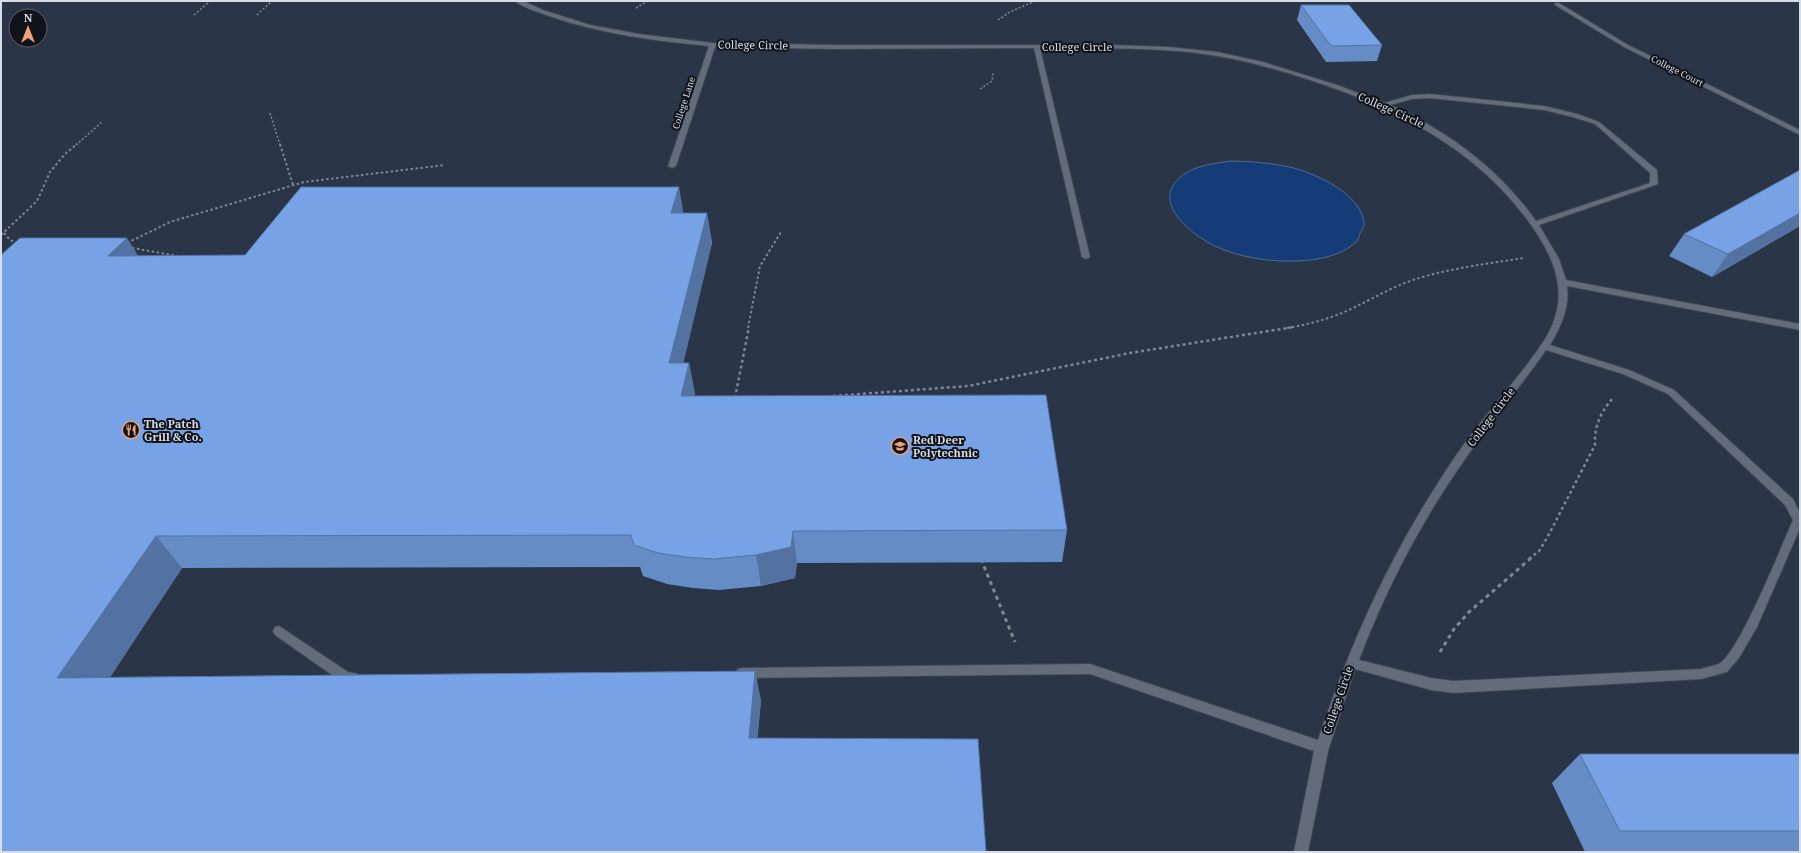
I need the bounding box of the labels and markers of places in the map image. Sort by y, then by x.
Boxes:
place label: The Patch Grill & Co. [144,416,202,444]
restaurant icon: The Patch Grill & Co. [121,420,141,440]
place label: Red Deer Polytechnic [913,432,978,460]
school or university icon: Red Deer Polytechnic [890,436,910,456]

